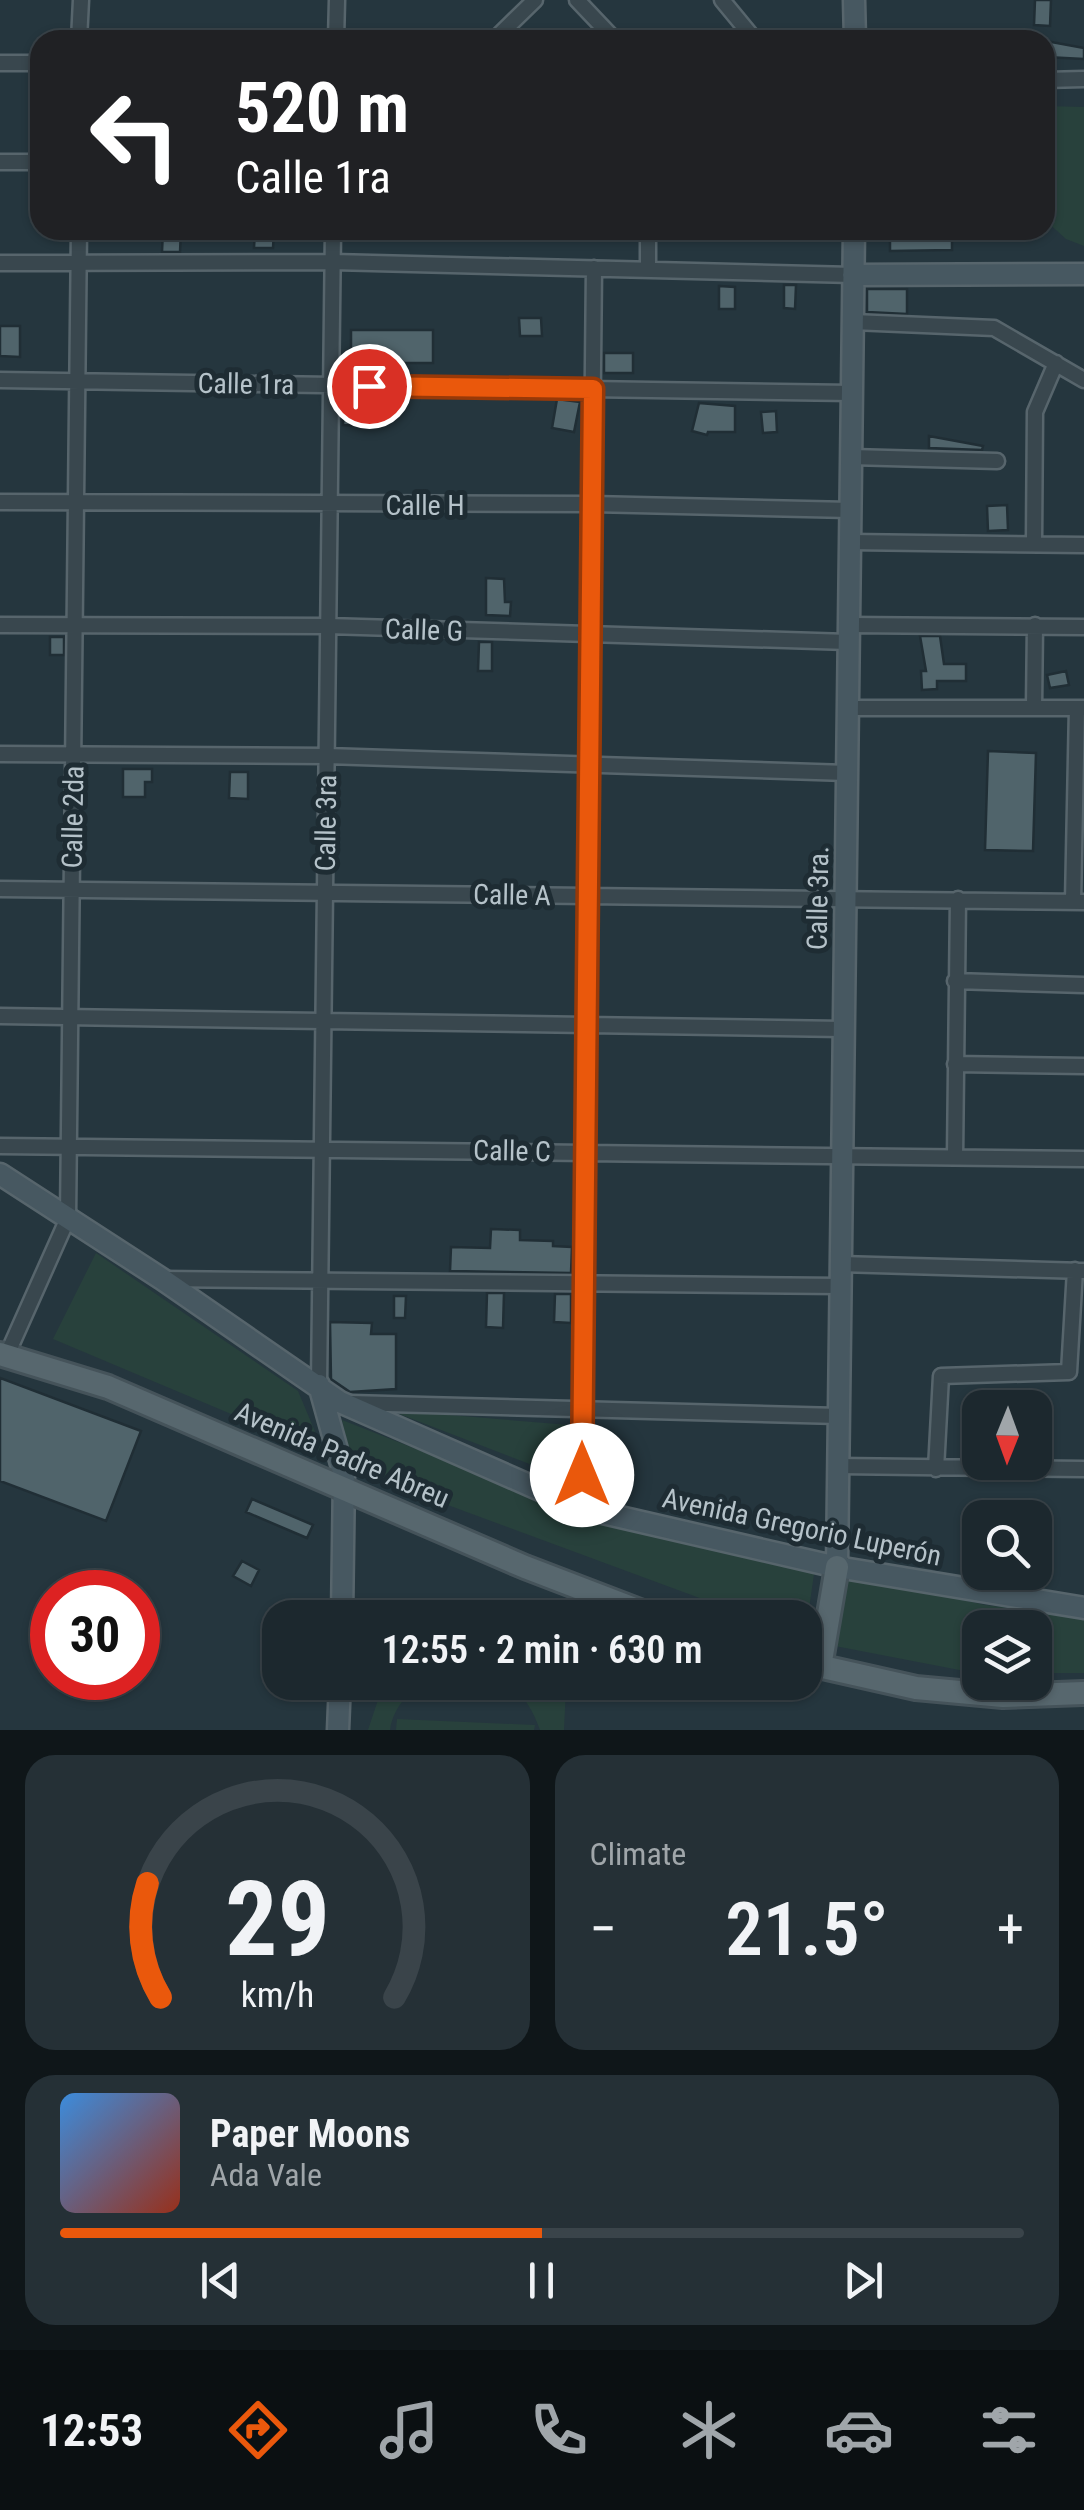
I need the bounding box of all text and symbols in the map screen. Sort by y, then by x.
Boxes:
text: 520 m [235,67,409,149]
icon: left [70,70,200,200]
text: Calle 1ra [235,151,391,204]
pin [327,344,412,429]
icon: arrive [342,359,397,414]
street label: Calle 1ra [197,367,295,401]
street label: Calle H [385,489,465,522]
street label: Calle G [384,612,464,648]
street label: Calle 2da [56,765,90,869]
street label: Calle 3ra [309,774,343,872]
street label: Calle 3ra. [801,846,835,950]
street label: Calle A [473,878,551,912]
street label: Calle C [473,1134,551,1168]
north arrow [962,1390,1052,1480]
map controls [962,1390,1052,1700]
street label: Avenida Padre Abreu [230,1395,454,1515]
position arrow [530,1423,634,1527]
street label: Avenida Gregorio Luperón [659,1481,945,1573]
button: search [962,1500,1052,1590]
speed limit sign: 30 [30,1570,160,1700]
button: layers [962,1610,1052,1700]
text: 12:55 · 2 min · 630 m [382,1628,702,1672]
text: Climate [590,1835,686,1873]
text: 29 [225,1859,330,1980]
text: 21.5° [725,1885,889,1973]
text: − [590,1897,617,1961]
text: + [997,1897,1024,1961]
text: km/h [240,1974,314,2016]
text: Paper Moons [210,2112,410,2156]
text: Ada Vale [210,2156,322,2194]
icon: previous [193,2253,248,2308]
icon: pause [514,2253,569,2308]
icon: next [836,2253,891,2308]
icon: directions [223,2395,293,2465]
icon: music [374,2395,444,2465]
icon: phone [524,2395,594,2465]
icon: climate [674,2395,744,2465]
icon: car [824,2395,894,2465]
icon: filters [974,2395,1044,2465]
text: 12:53 [40,2404,143,2457]

